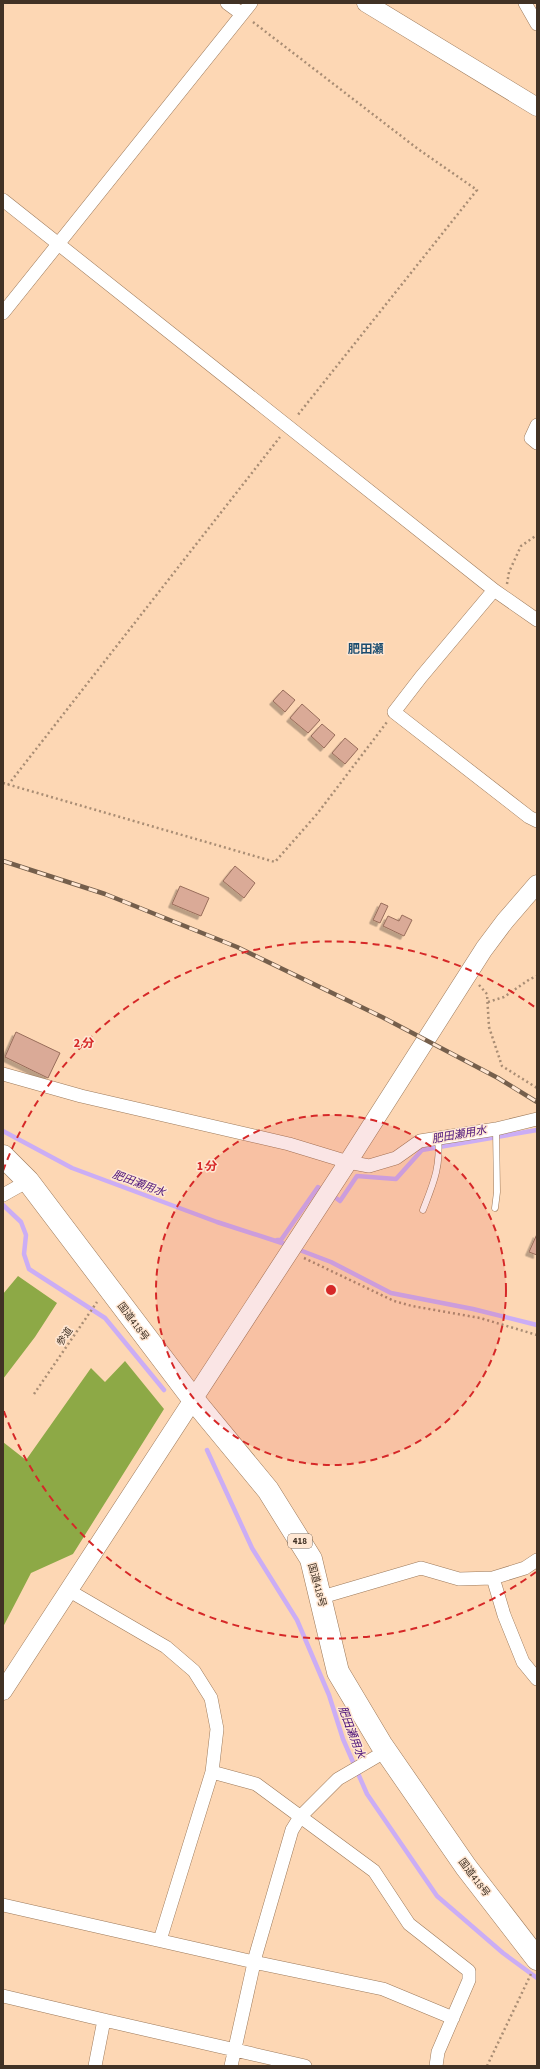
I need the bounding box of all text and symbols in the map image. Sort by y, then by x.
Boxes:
district label: 肥田瀬 [348,641,384,658]
text: 2 分 [74,1035,94,1052]
water label: 肥田瀬用水 [431,1122,488,1147]
text: 1 分 [197,1158,217,1175]
water label: 肥田瀬用水 [110,1167,168,1200]
centre of rings [324,1283,338,1297]
street label: 国道418号 [114,1299,152,1344]
street label: 参道 [53,1324,76,1349]
road number: 418 [288,1534,312,1548]
street label: 国道418号 [304,1562,330,1609]
water label: 肥田瀬用水 [335,1704,369,1761]
street label: 国道418号 [455,1855,493,1900]

